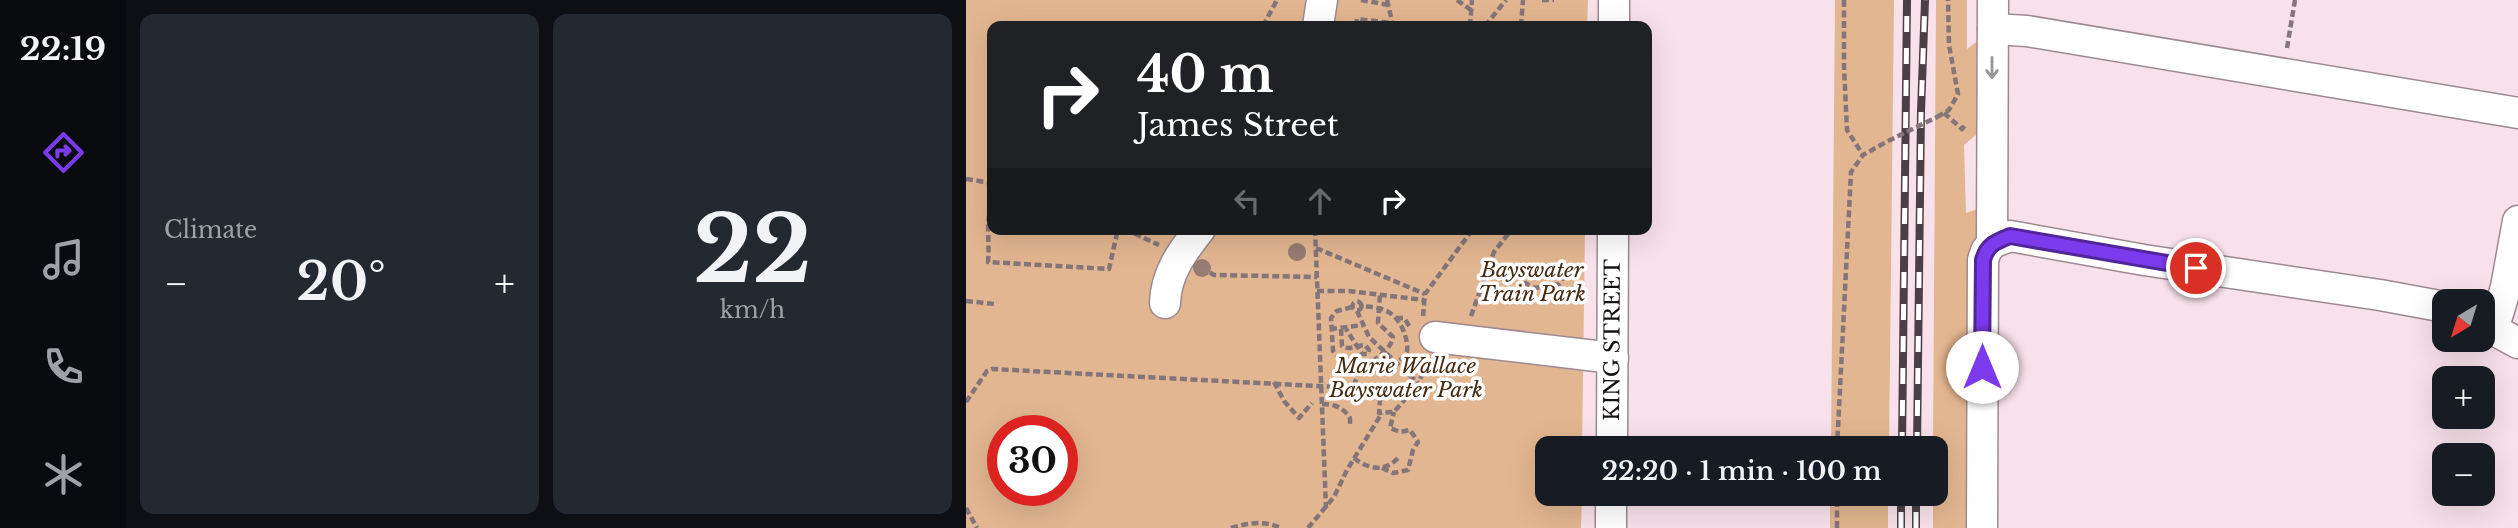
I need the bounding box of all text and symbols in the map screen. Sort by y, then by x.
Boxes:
text: 22:19 [20,29,106,69]
text: 40 m [1137,44,1274,105]
icon: right [1022,49,1113,140]
one-way arrow [1985,56,1999,79]
text: James Street [1137,105,1339,145]
icon: directions [39,128,88,177]
icon: left [1228,182,1266,220]
icon: ahead [1301,182,1339,220]
icon: right [1374,182,1412,220]
text: 22 [693,194,812,307]
text: Climate [164,216,257,244]
icon: music [39,235,88,284]
pin [2166,238,2226,298]
icon: arrive [2177,249,2215,287]
text: 20° [296,250,386,314]
park label: Bayswater Train Park [1478,257,1586,307]
street label: KING STREET [1599,259,1626,421]
text: − [164,260,188,307]
text: + [494,260,515,307]
north arrow [2432,289,2496,352]
map controls [2432,289,2495,506]
text: km/h [720,296,785,324]
position arrow [1945,330,2019,404]
icon: phone [39,342,88,391]
park label: Marie Wallace Bayswater Park [1328,353,1483,403]
button: + [2432,366,2495,429]
speed limit sign: 30 [987,415,1078,506]
button: − [2432,443,2495,506]
icon: climate [39,450,88,499]
text: 22:20 · 1 min · 100 m [1601,455,1882,487]

